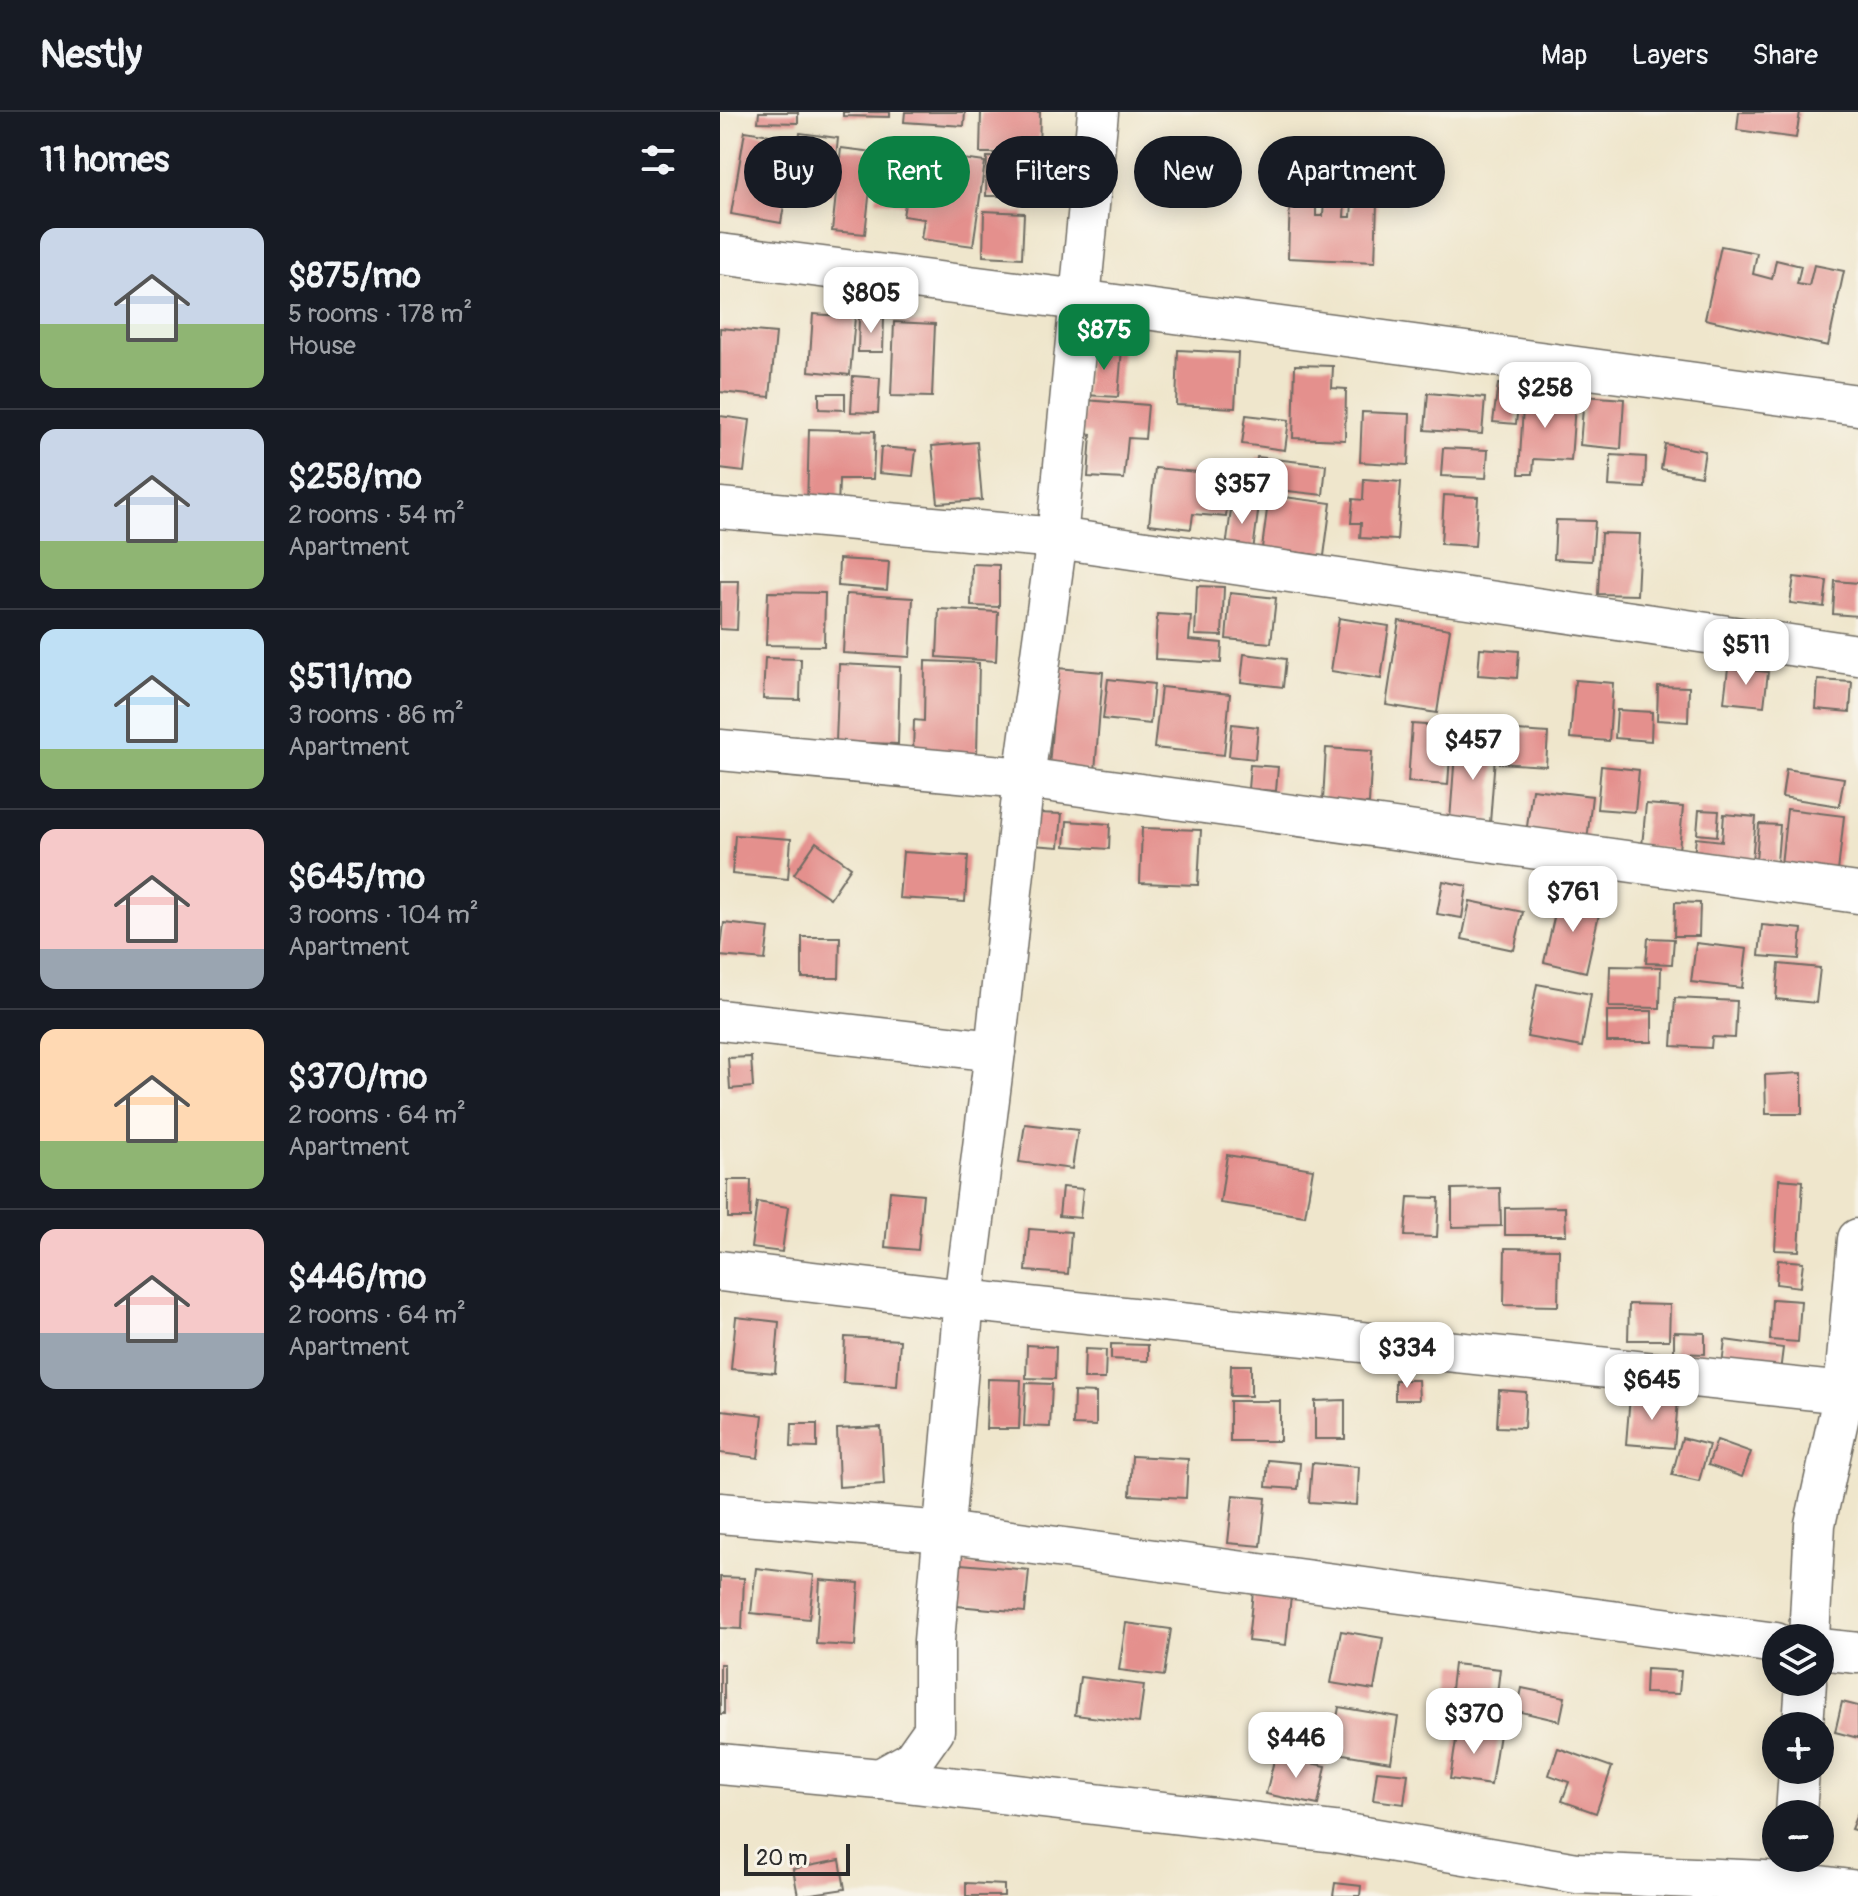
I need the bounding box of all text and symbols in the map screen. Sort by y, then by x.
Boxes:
text: Nestly [40,31,142,79]
text: Map [1541,38,1587,73]
text: Layers [1631,38,1708,73]
text: Share [1752,38,1818,73]
chip: Buy [744,136,842,208]
chip: Rent [858,136,970,208]
chip: Filters [986,136,1118,208]
chip: New [1134,136,1242,208]
chip: Apartment [1258,136,1445,208]
icon: filters [636,138,680,182]
text: 11 homes [40,139,169,182]
text: $875/mo [288,255,421,298]
icon: home [104,260,200,356]
pin: $805 [824,267,918,335]
text: $805 [841,277,901,309]
text: 5 rooms · 178 m² [288,298,472,330]
pin: $875 [1057,304,1151,372]
text: $875 [1076,314,1132,346]
text: House [288,330,356,362]
pin: $258 [1498,362,1592,430]
text: $258 [1517,372,1573,404]
text: $258/mo [288,456,422,499]
pin: $357 [1195,458,1289,526]
icon: home [104,461,200,557]
text: $357 [1214,468,1270,500]
text: 2 rooms · 54 m² [288,499,465,531]
text: Apartment [288,531,409,563]
pin: $511 [1699,619,1793,687]
text: $511 [1722,629,1770,661]
text: $511/mo [288,656,412,699]
icon: home [104,661,200,757]
text: 3 rooms · 86 m² [288,699,464,731]
pin: $457 [1426,714,1520,782]
text: $457 [1444,724,1502,756]
text: Apartment [288,731,409,763]
text: $645/mo [288,856,425,899]
icon: home [104,861,200,957]
pin: $761 [1526,866,1620,934]
text: $761 [1546,876,1600,908]
text: 3 rooms · 104 m² [288,899,479,931]
text: Apartment [288,931,409,963]
text: $370/mo [288,1056,427,1099]
icon: home [104,1061,200,1157]
text: 2 rooms · 64 m² [288,1099,466,1131]
text: Apartment [288,1131,409,1163]
text: $446/mo [288,1256,426,1299]
icon: home [104,1261,200,1357]
text: 2 rooms · 64 m² [288,1299,466,1331]
pin: $334 [1360,1322,1454,1390]
text: Apartment [288,1331,409,1363]
text: $334 [1378,1332,1436,1364]
pin: $645 [1605,1354,1699,1422]
text: $645 [1623,1364,1681,1396]
map controls [1762,1624,1834,1872]
button: layers [1762,1624,1834,1696]
pin: $370 [1427,1688,1521,1756]
text: $370 [1444,1698,1504,1730]
pin: $446 [1249,1712,1343,1780]
button: + [1762,1712,1834,1784]
text: $446 [1266,1722,1326,1754]
button: − [1762,1800,1834,1872]
scale bar [744,1840,850,1876]
text: 20 m [756,1844,808,1872]

